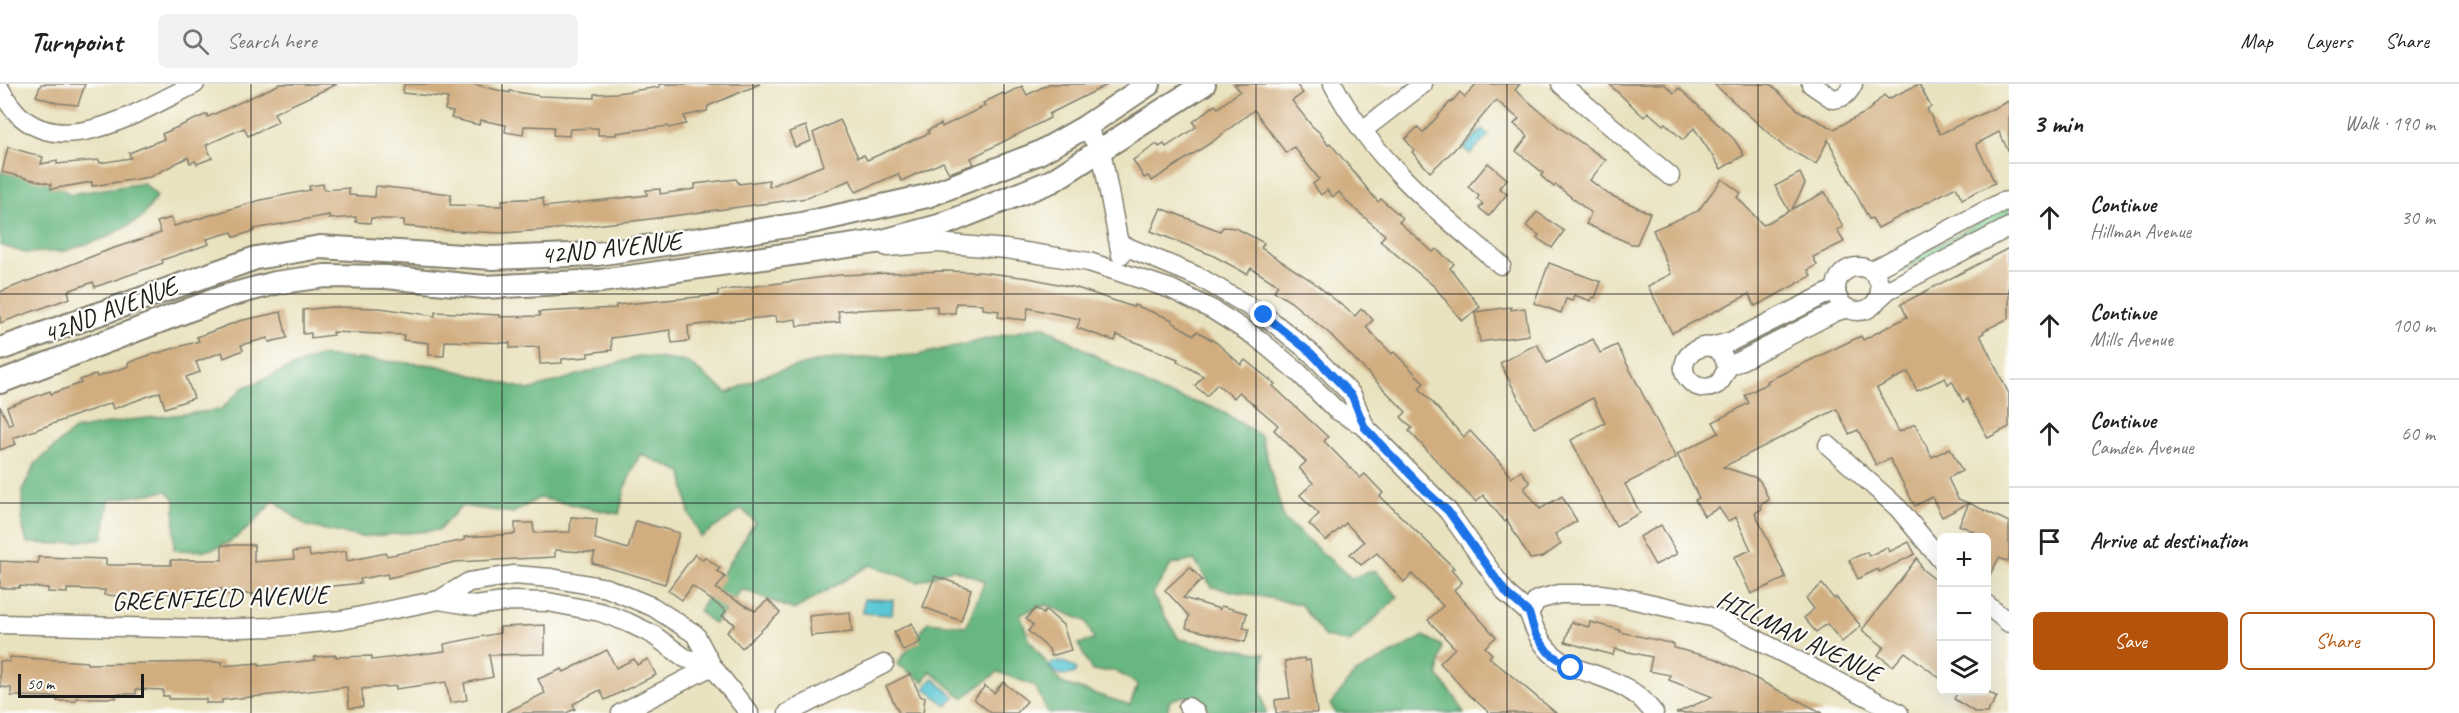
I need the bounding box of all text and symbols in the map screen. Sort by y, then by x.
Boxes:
search box [158,14,578,68]
text: Turnpoint [30,24,122,59]
icon: search [179,25,212,58]
text: Search here [227,27,317,55]
text: Map [2240,28,2273,54]
text: Layers [2306,28,2352,54]
text: Share [2385,28,2429,54]
text: 3 min [2033,107,2083,140]
text: Walk · 190 m [2345,111,2435,136]
text: Continue [2090,191,2156,219]
icon: ahead [2033,201,2066,234]
text: 30 m [2401,205,2435,230]
text: Hillman Avenue [2090,219,2191,244]
street label: 42ND AVENUE [539,224,686,272]
street label: 42ND AVENUE [38,268,185,351]
text: Continue [2090,299,2156,327]
route end [1250,301,1276,327]
icon: ahead [2033,309,2066,342]
text: 100 m [2392,313,2435,338]
text: Mills Avenue [2090,327,2173,352]
text: Continue [2090,407,2156,435]
icon: ahead [2033,417,2066,450]
text: 60 m [2401,421,2435,446]
text: Camden Avenue [2090,435,2194,460]
icon: arrive [2033,525,2066,558]
text: Arrive at destination [2090,527,2247,555]
map controls [1937,533,1991,695]
button: + [1937,533,1991,587]
street label: GREENFIELD AVENUE [111,578,333,618]
street label: HILLMAN AVENUE [1712,582,1890,692]
button: − [1937,587,1991,641]
button: Save [2033,612,2228,670]
button: Share [2240,612,2435,670]
button: layers [1937,641,1991,695]
route start [1557,654,1583,680]
scale bar [18,671,144,698]
text: 50 m [27,674,54,694]

